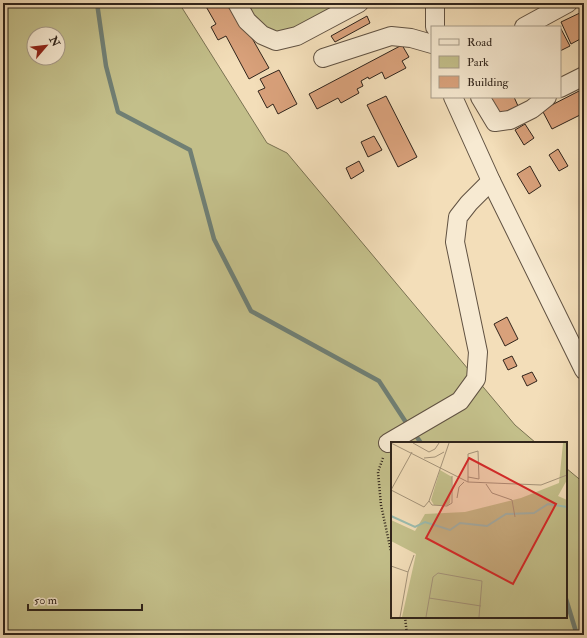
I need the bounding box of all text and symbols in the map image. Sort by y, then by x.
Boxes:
north arrow [26,26,66,66]
legend [431,26,561,98]
text: N [46,33,63,50]
text: Road [467,35,492,50]
text: Park [467,55,489,70]
text: Building [467,75,510,90]
inset map [391,442,567,618]
scale bar [28,586,142,612]
text: 50 m [34,593,58,608]

